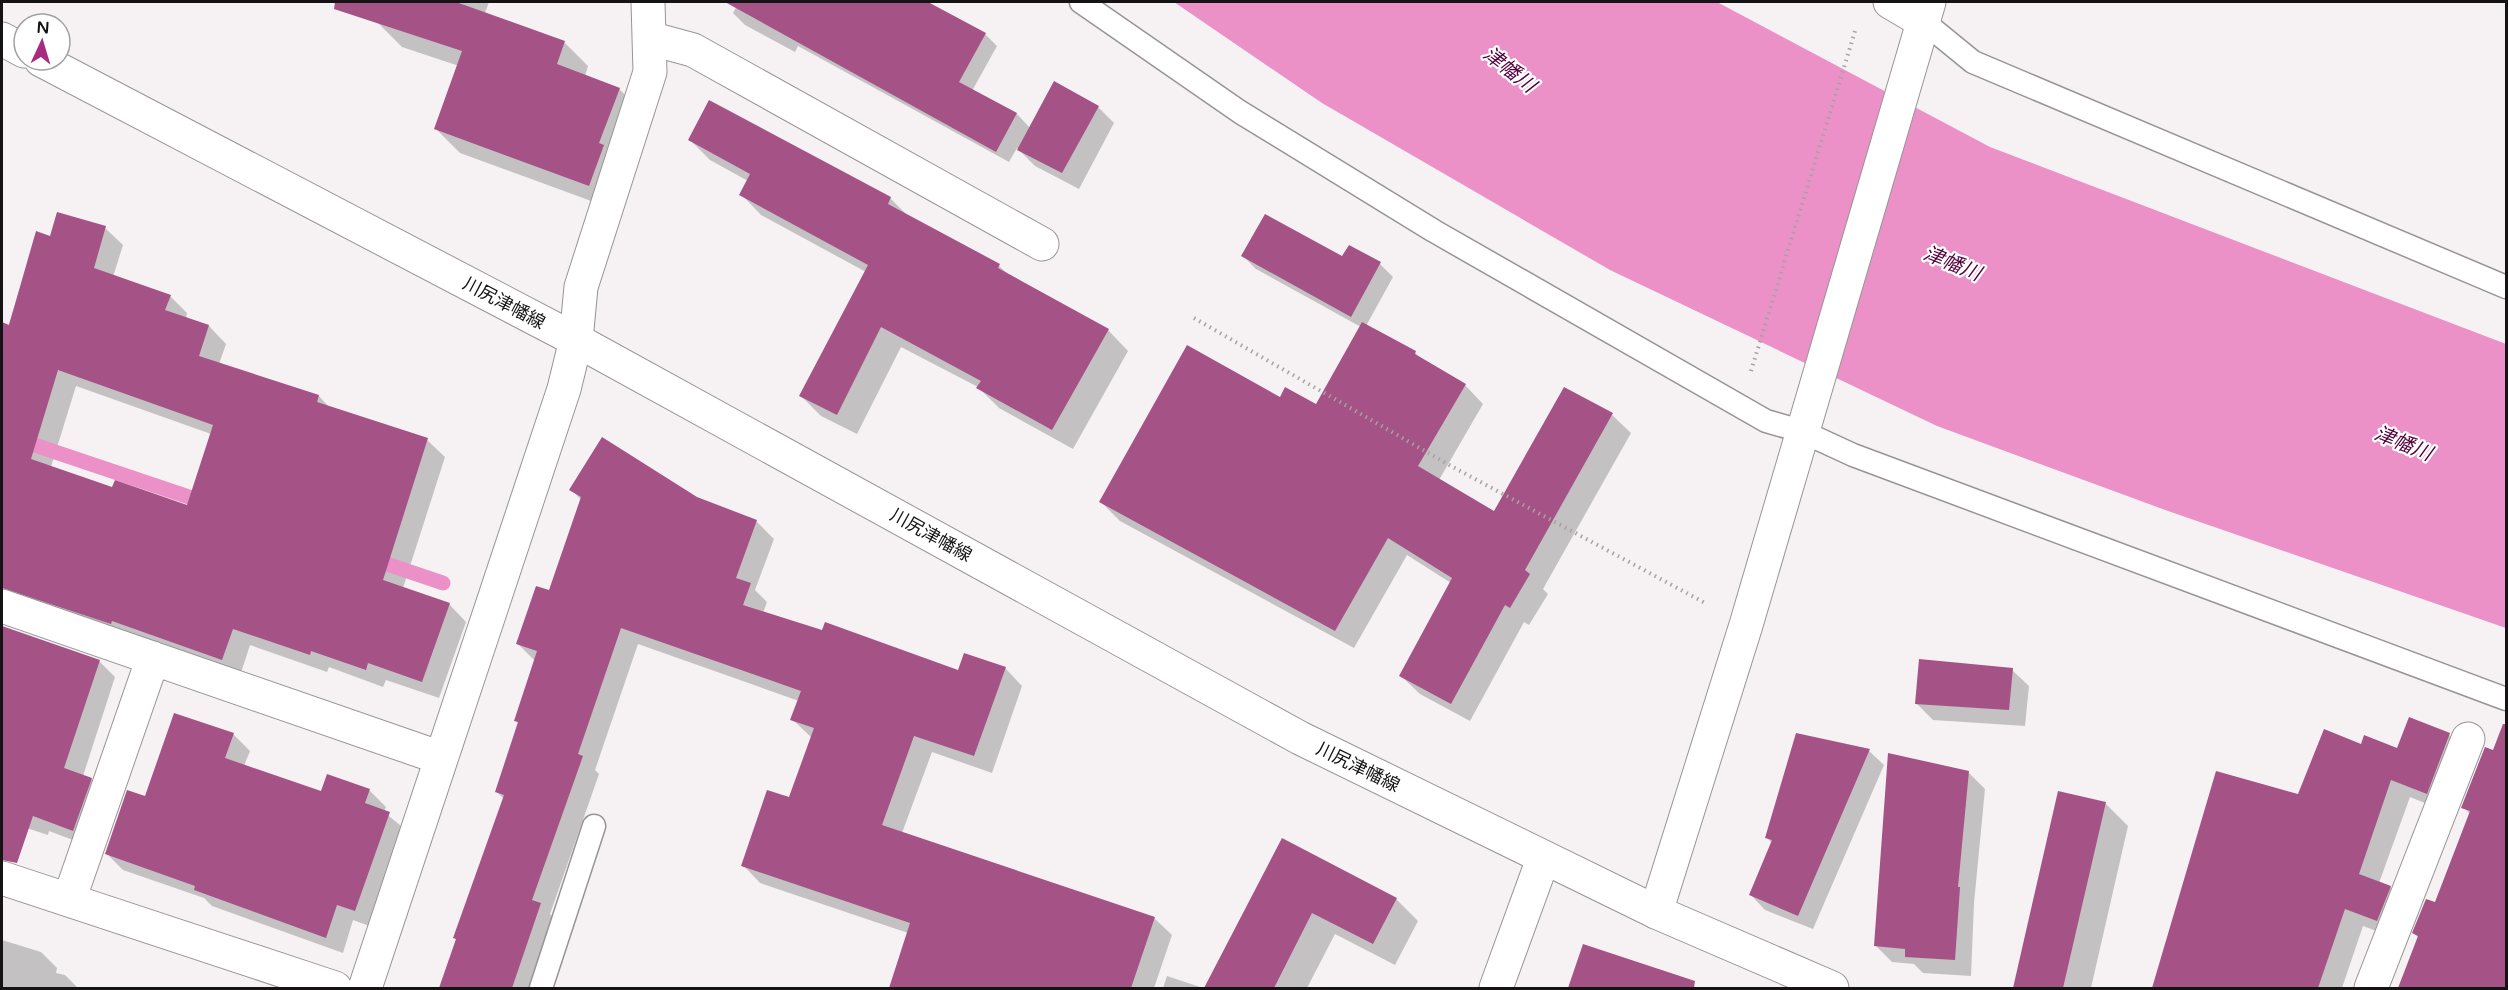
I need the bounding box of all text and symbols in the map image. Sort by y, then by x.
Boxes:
north arrow [12,12,72,72]
text: N [36,18,50,38]
water label: 津幡川 [1478,42,1542,99]
water label: 津幡川 [1920,242,1986,287]
street label: 川尻津幡線 [459,272,549,334]
water label: 津幡川 [2371,422,2437,467]
street label: 川尻津幡線 [886,504,976,566]
street label: 川尻津幡線 [1313,737,1403,797]

